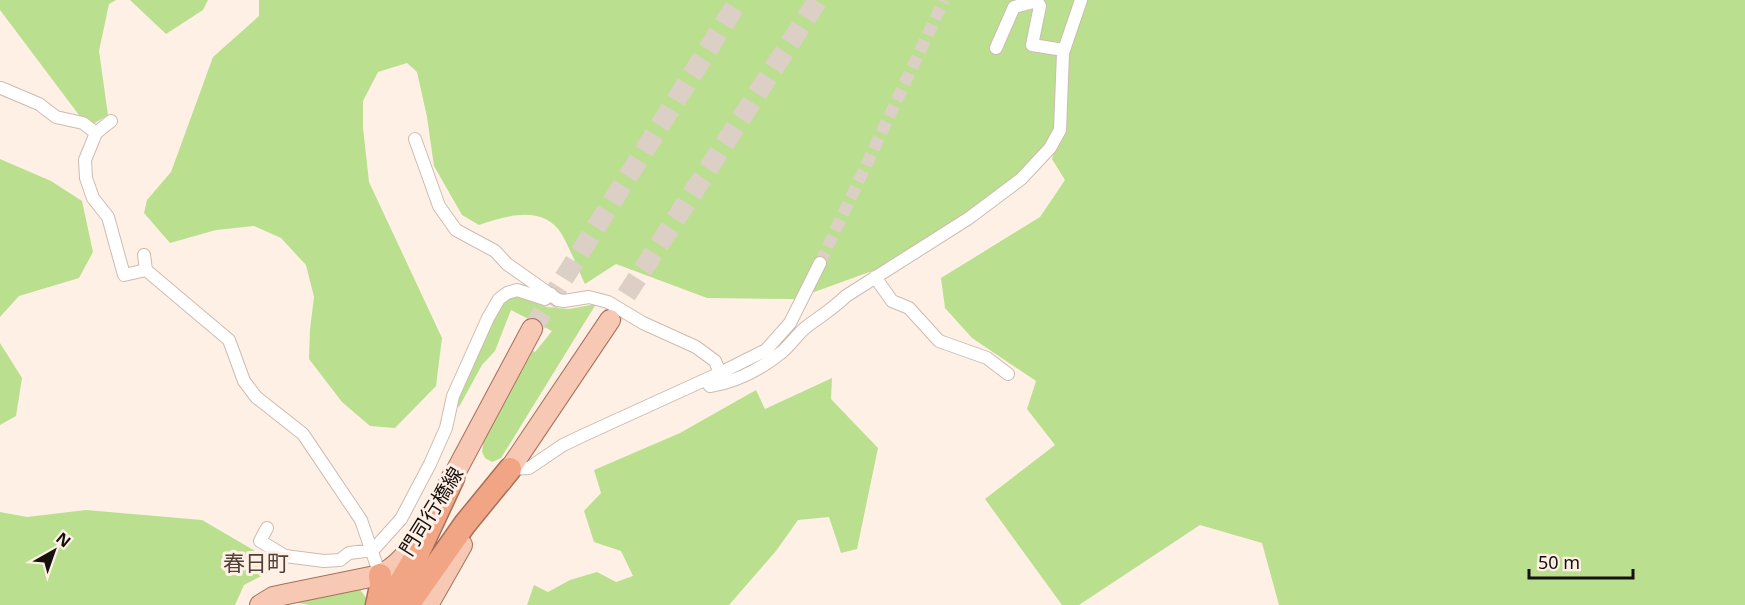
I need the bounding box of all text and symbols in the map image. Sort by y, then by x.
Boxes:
street label: 門司行橋線 [393,461,469,561]
north arrow [24,521,84,581]
text: N [52,527,76,552]
scale bar [1529,542,1632,580]
district label: 春日町 [223,547,289,577]
text: 50 m [1538,550,1580,574]

